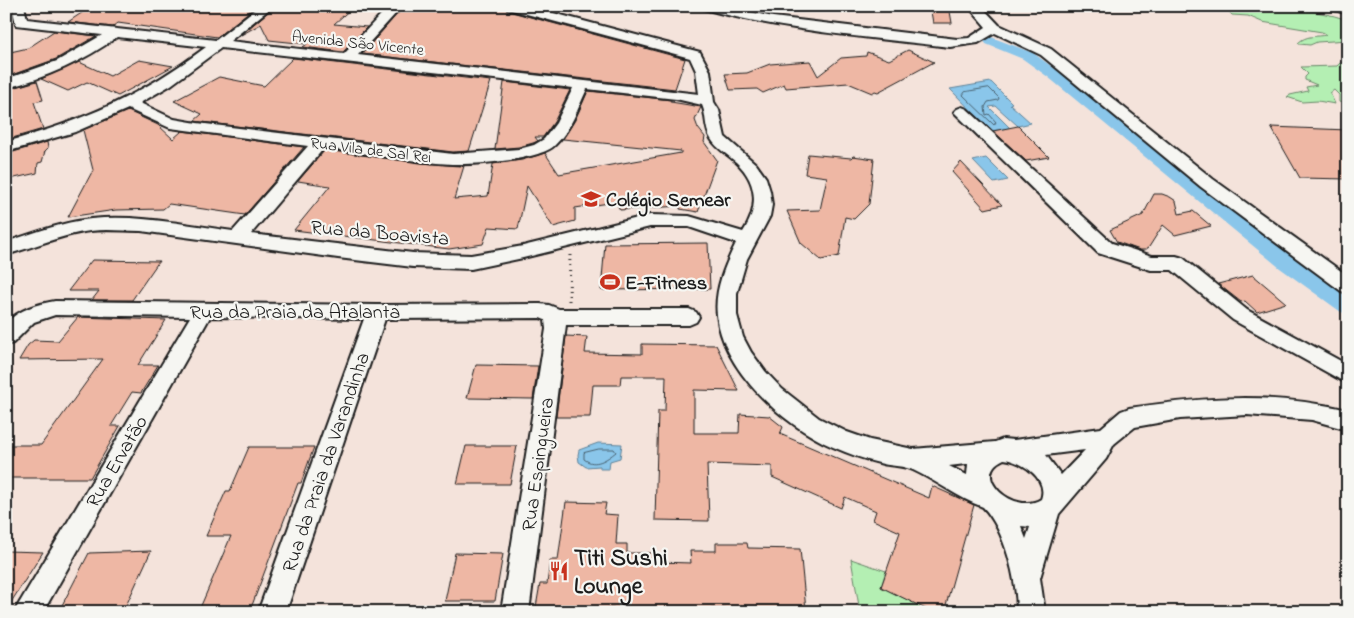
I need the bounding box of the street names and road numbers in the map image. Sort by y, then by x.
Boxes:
street label: Avenida São Vicente [291,25,426,63]
street label: Rua Vila de Sal Rei [309,132,433,170]
street label: Rua da Boavista [309,214,450,255]
street label: Rua da Praia da Atalanta [190,299,400,328]
street label: Rua da Praia da Varandinha [276,349,379,577]
street label: Rua Espingueira [516,396,564,533]
street label: Rua Ervatão [80,411,156,514]

